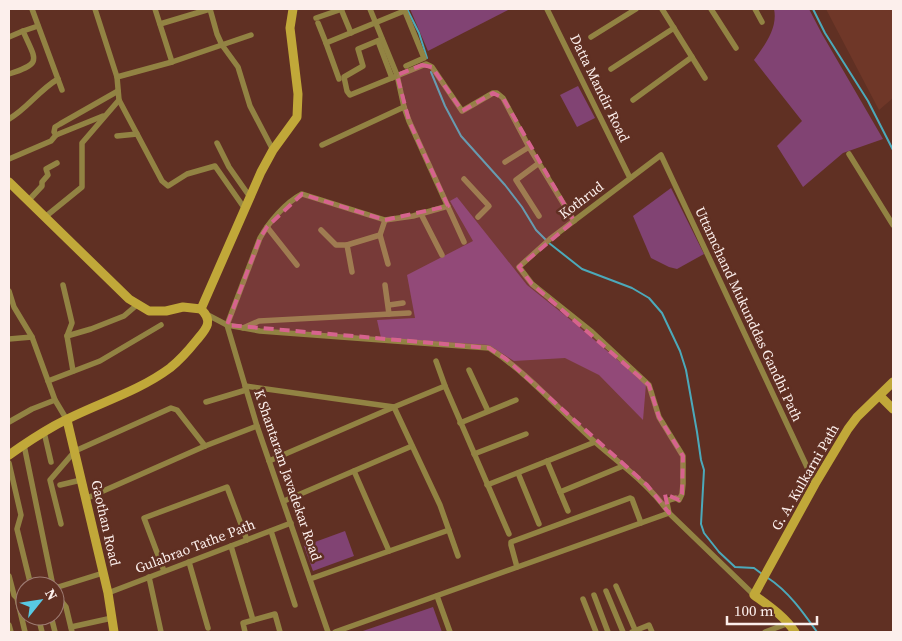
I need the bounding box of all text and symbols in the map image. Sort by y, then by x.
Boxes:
street label: Datta Mandir Road [565,31,635,145]
street label: Kothrud [554,176,608,223]
street label: Uttamchand Mukunddas Gandhi Path [690,203,808,425]
street label: K Shantaram Javadekar Road [249,387,327,563]
street label: G. A. Kulkarni Path [766,420,844,534]
street label: Gaothan Road [86,478,126,568]
street label: Gulabrao Tathe Path [132,514,258,578]
north arrow [15,576,65,626]
text: N [40,585,62,604]
scale bar [727,594,817,626]
text: 100 m [734,600,774,621]

